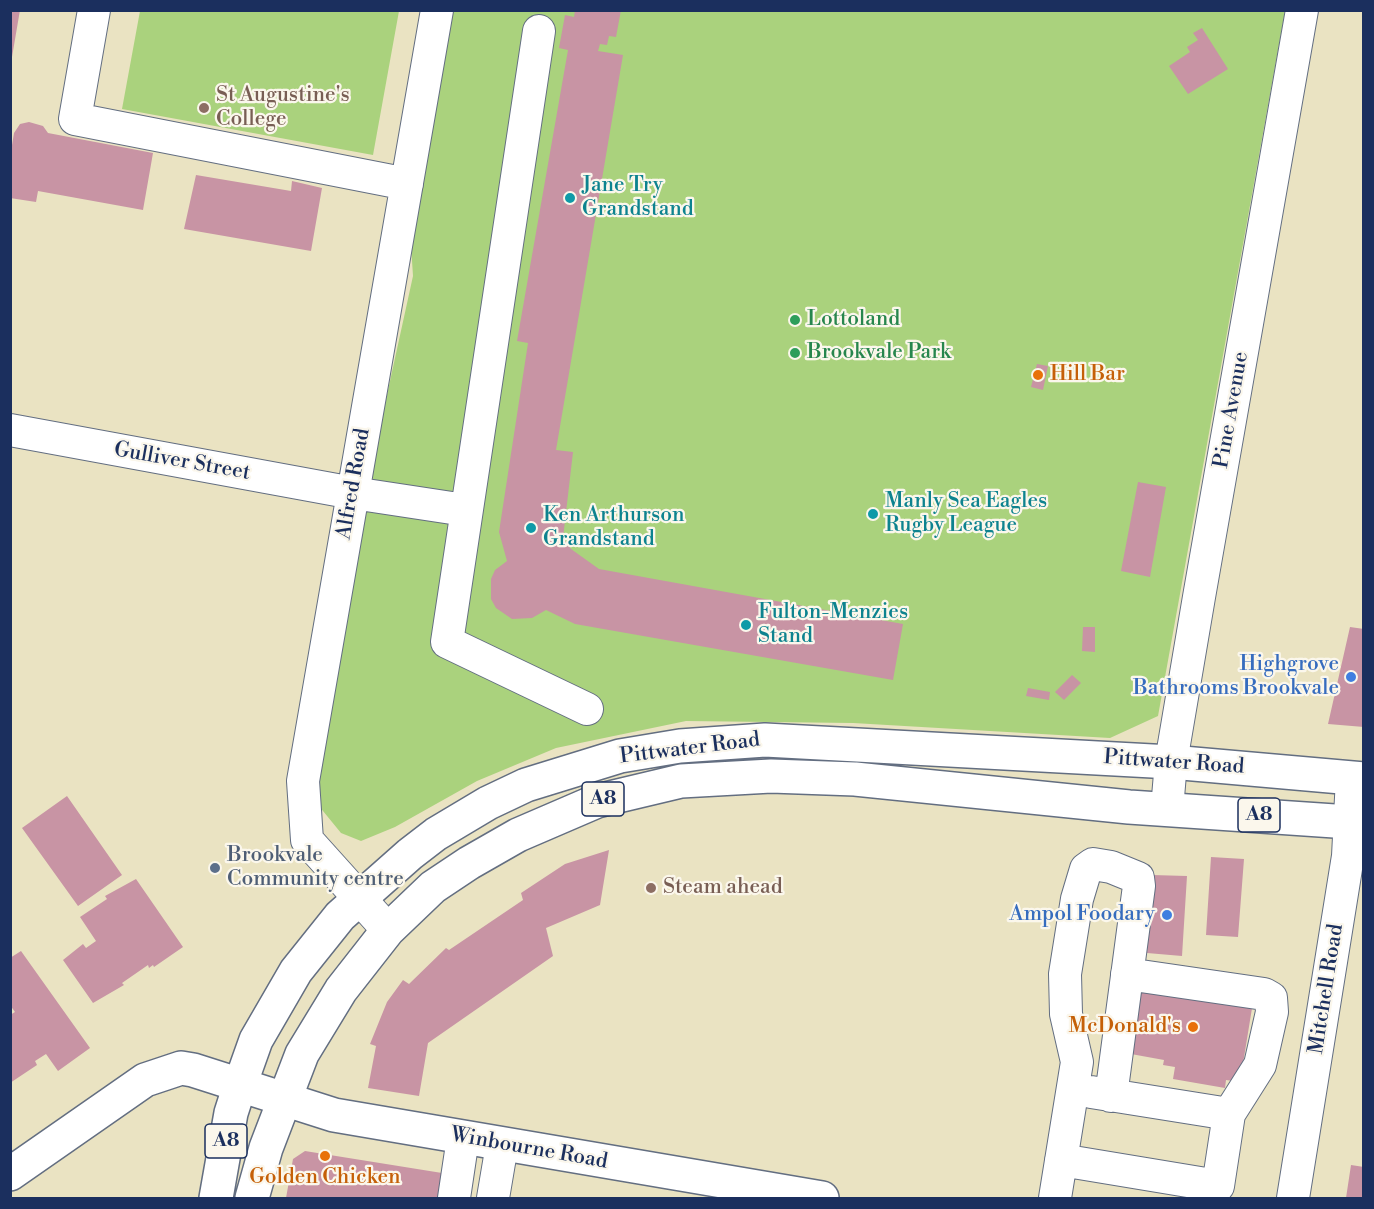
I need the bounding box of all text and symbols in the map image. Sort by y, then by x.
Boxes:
place label: St Augustine's College [216,83,350,133]
marker: St Augustine's College [197,101,211,115]
place label: Jane Try Grandstand [582,173,694,223]
marker: Jane Try Grandstand [563,191,577,205]
place label: Lottoland [807,307,900,333]
marker: Lottoland [788,313,802,327]
place label: Brookvale Park [807,340,951,366]
marker: Brookvale Park [788,346,802,360]
street label: Pine Avenue [1209,350,1255,470]
place label: Hill Bar [1050,362,1125,388]
marker: Hill Bar [1031,368,1045,382]
street label: Alfred Road [332,426,376,542]
street label: Gulliver Street [112,438,252,486]
place label: Manly Sea Eagles Rugby League [885,489,1047,539]
place label: Ken Arthurson Grandstand [543,503,684,553]
marker: Manly Sea Eagles Rugby League [866,507,880,521]
marker: Ken Arthurson Grandstand [524,521,538,535]
place label: Fulton-Menzies Stand [758,600,908,650]
marker: Fulton-Menzies Stand [739,618,753,632]
place label: Highgrove Bathrooms Brookvale [1133,652,1339,702]
marker: Highgrove Bathrooms Brookvale [1344,670,1358,684]
street label: Pittwater Road [618,728,762,770]
street label: Pittwater Road [1103,746,1245,780]
road number: A8 [582,782,624,816]
road number: A8 [1238,798,1280,832]
place label: Brookvale Community centre [227,843,404,893]
marker: Brookvale Community centre [208,861,222,875]
place label: Steam ahead [663,875,783,901]
marker: Steam ahead [644,881,658,895]
place label: Ampol Foodary [1009,902,1155,928]
marker: Ampol Foodary [1160,908,1174,922]
street label: Mitchell Road [1304,922,1350,1056]
place label: McDonald's [1069,1014,1181,1040]
marker: McDonald's [1186,1020,1200,1034]
street label: Winbourne Road [449,1123,609,1175]
road number: A8 [205,1124,247,1158]
marker: Golden Chicken [318,1149,332,1163]
place label: Golden Chicken [249,1165,401,1191]

